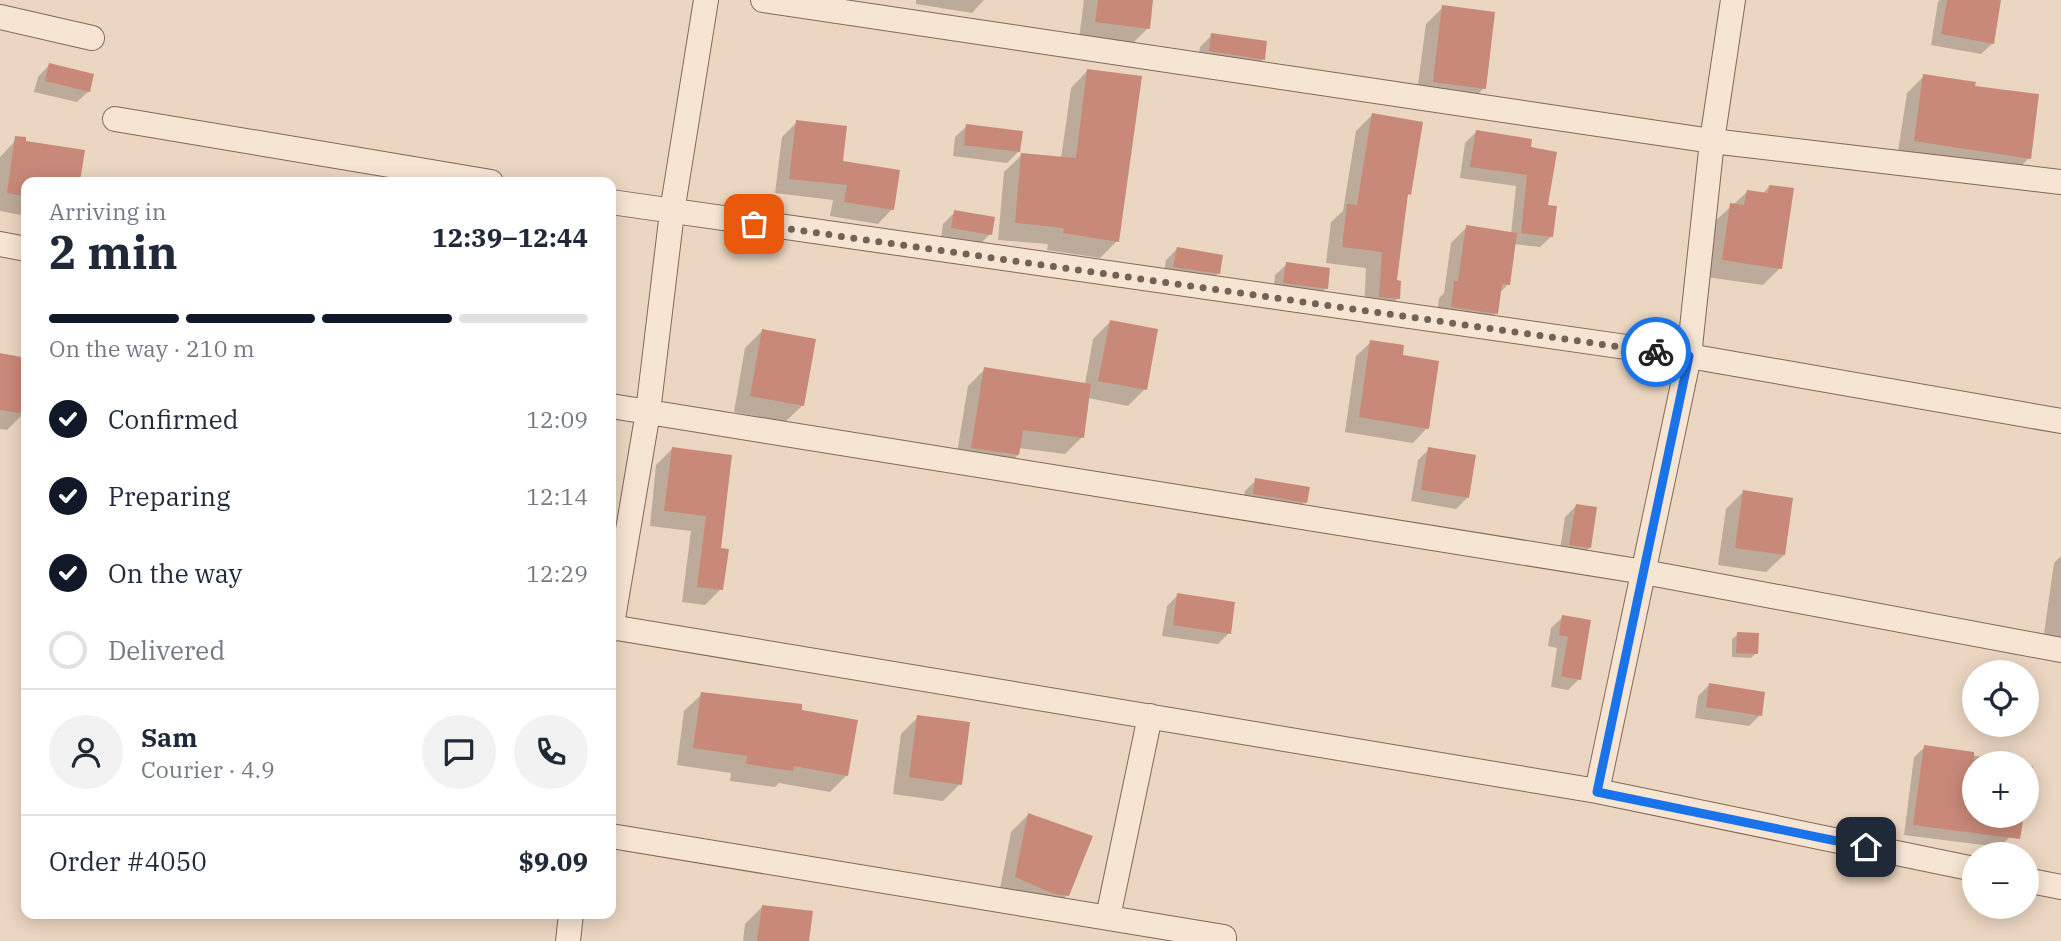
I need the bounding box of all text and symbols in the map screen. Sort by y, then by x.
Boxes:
pin [724,194,784,254]
text: Arriving in [49,196,166,226]
icon: bag [735,205,773,243]
text: 12:39–12:44 [432,220,588,254]
text: 2 min [49,222,178,282]
courier [1621,317,1691,387]
text: On the way · 210 m [49,333,255,363]
icon: bike [1637,333,1675,371]
icon: check [49,400,87,438]
text: Confirmed [108,402,239,436]
text: 12:09 [526,404,588,434]
icon: check [49,477,87,515]
text: Preparing [108,479,230,513]
text: 12:14 [526,481,588,511]
icon: check [49,554,87,592]
text: On the way [108,556,242,590]
text: 12:29 [526,558,588,588]
text: Delivered [108,633,225,667]
map controls [1962,660,2039,919]
button: locate [1962,660,2039,737]
button: person [49,715,123,789]
button: chat [422,715,496,789]
button: phone [514,715,588,789]
text: Sam [141,720,197,754]
button: + [1962,751,2039,828]
text: Courier · 4.9 [141,754,275,784]
pin [1836,817,1896,877]
icon: home [1847,828,1885,866]
button: − [1962,842,2039,919]
text: Order #4050 [49,844,207,878]
text: $9.09 [518,844,588,878]

